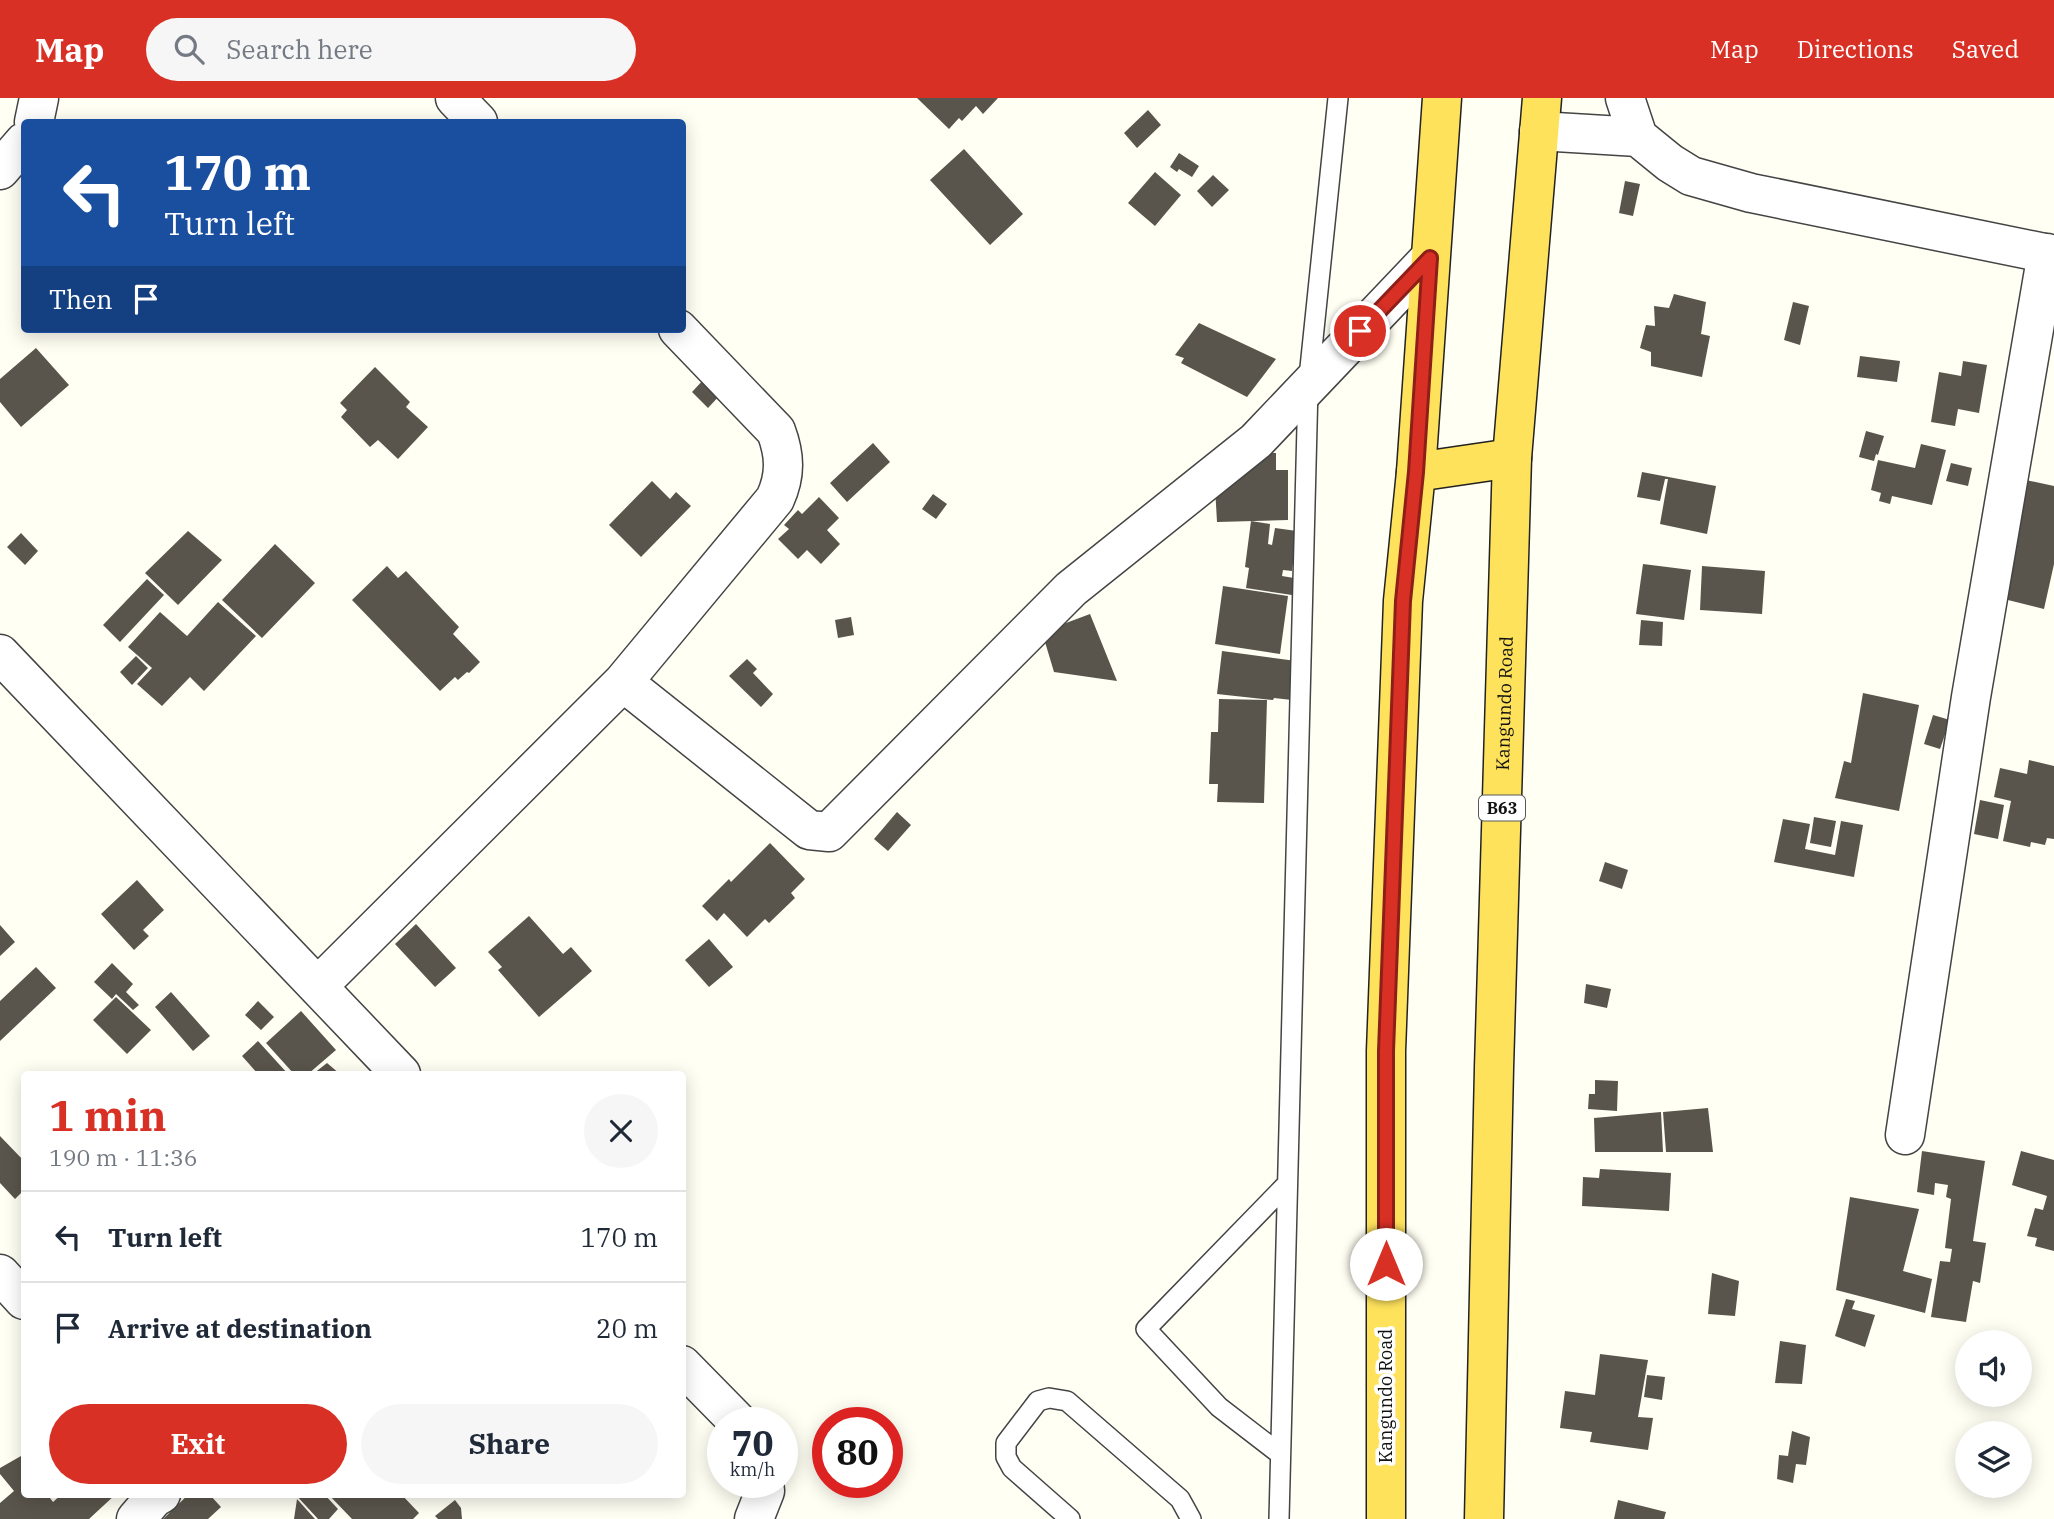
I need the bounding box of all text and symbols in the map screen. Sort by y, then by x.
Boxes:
search box [146,18,636,81]
text: Map [35,28,104,71]
icon: search [170,30,208,68]
text: Search here [226,32,373,66]
text: Map [1710,33,1759,65]
text: Directions [1797,33,1914,65]
text: Saved [1952,33,2019,65]
text: 170 m [164,140,311,203]
icon: left [49,147,140,238]
text: Turn left [164,202,295,244]
icon: arrive [127,280,165,318]
text: Then [49,282,113,316]
pin [1330,301,1390,361]
icon: arrive [1341,312,1379,350]
street label: Kangundo Road [1491,636,1518,771]
road number: B63 [1479,796,1525,820]
text: 1 min [49,1088,167,1143]
button: close [584,1094,658,1168]
text: 190 m · 11:36 [49,1142,198,1172]
icon: left [49,1218,87,1256]
text: Turn left [108,1220,222,1254]
text: 170 m [580,1220,658,1254]
position arrow [1349,1227,1423,1301]
icon: arrive [49,1309,87,1347]
text: Arrive at destination [108,1311,372,1345]
text: 20 m [596,1311,658,1345]
street label: Kangundo Road [1374,1329,1397,1463]
map controls [1955,1330,2032,1498]
button: sound [1955,1330,2032,1407]
button: Exit [49,1404,347,1484]
button: Share [361,1404,658,1484]
speed limit sign: 80 [812,1407,903,1498]
text: 70 [731,1420,774,1466]
button: layers [1955,1421,2032,1498]
text: km/h [730,1458,775,1481]

